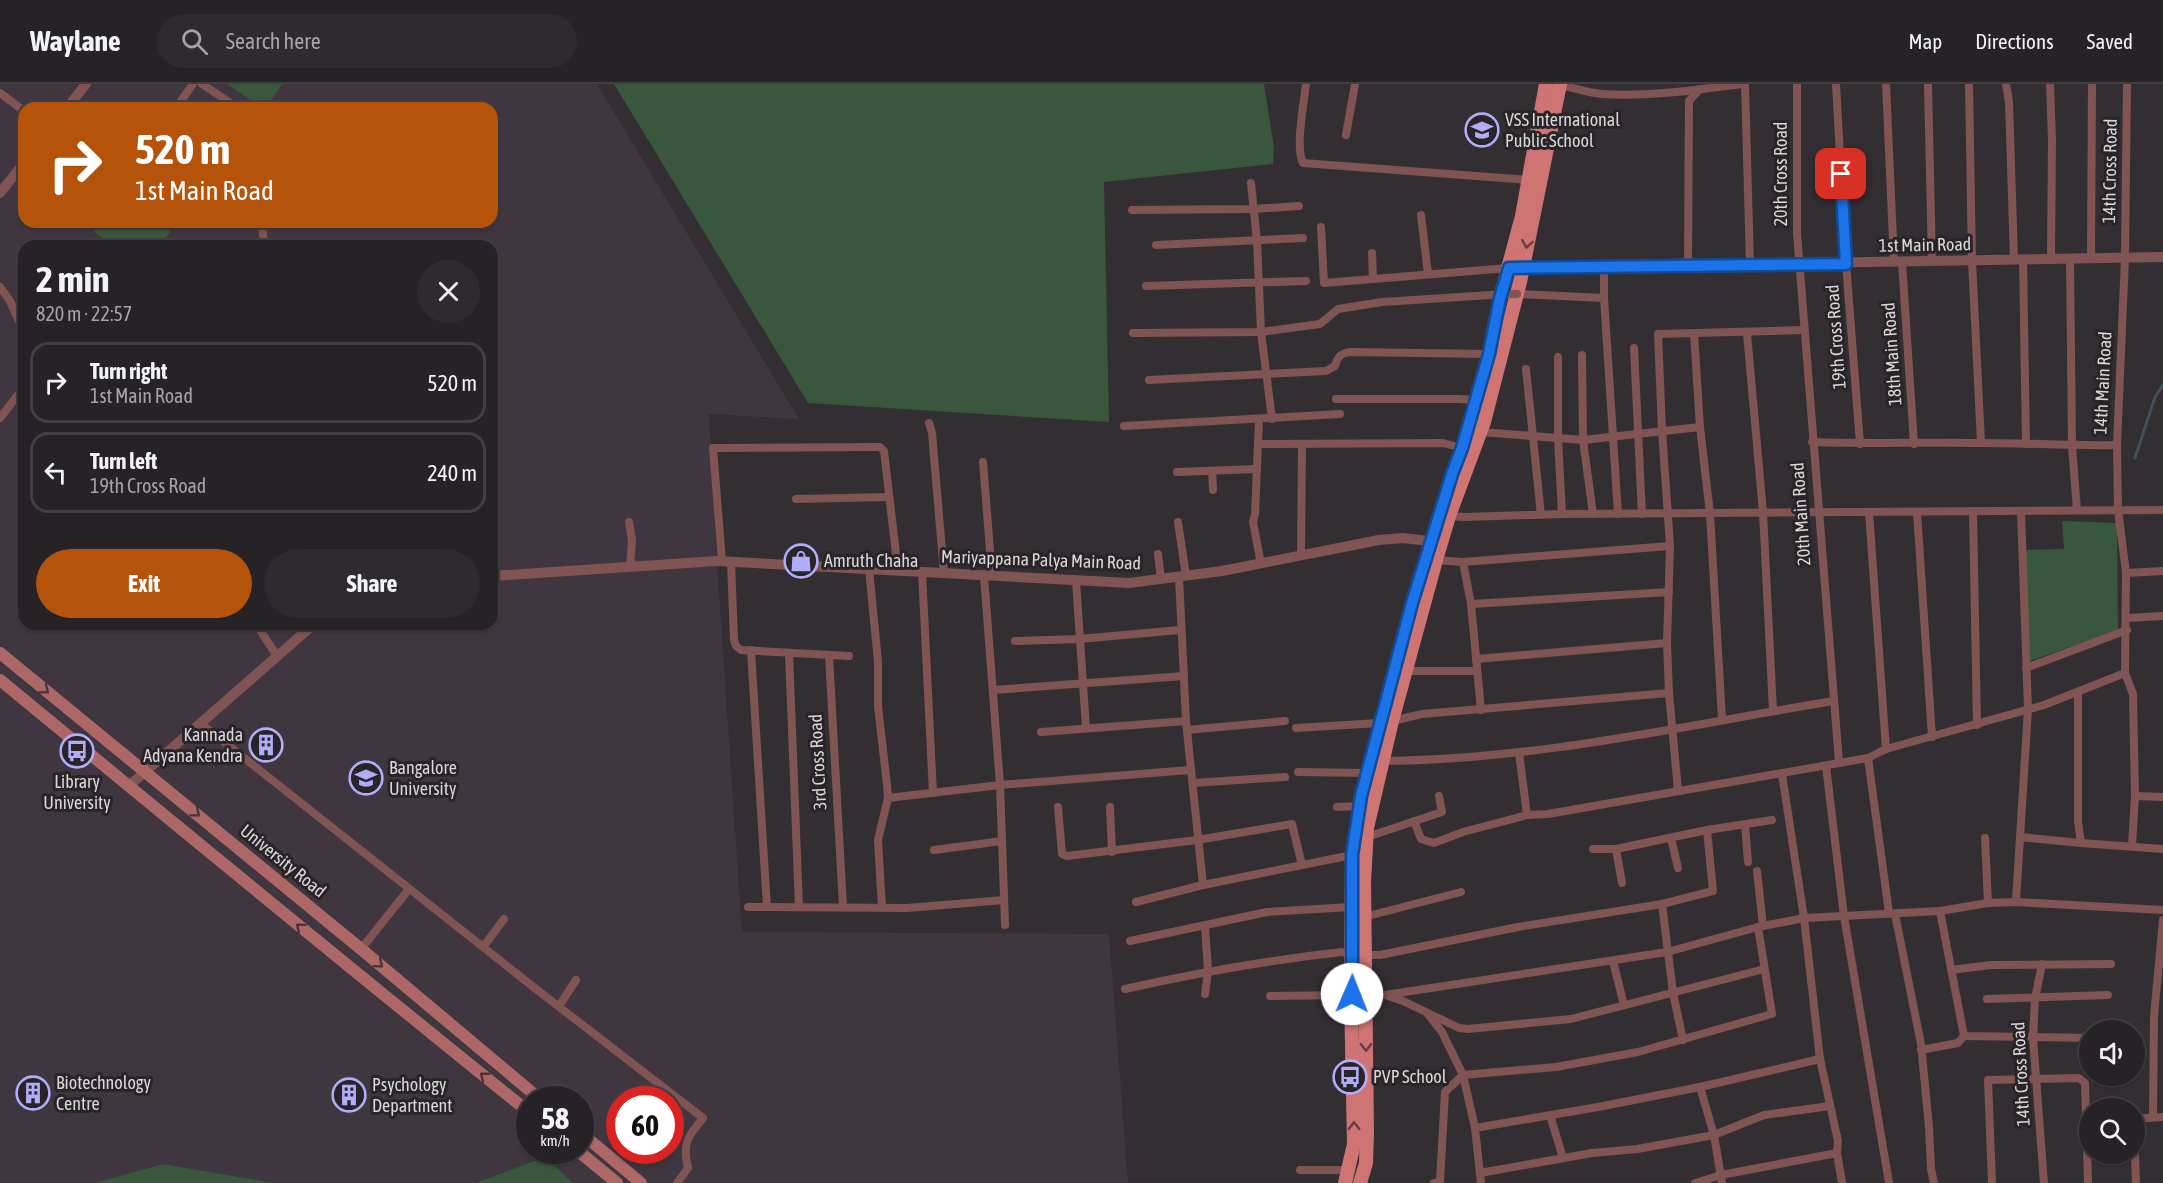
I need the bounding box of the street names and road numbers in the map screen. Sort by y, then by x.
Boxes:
street label: 14th Cross Road [2098,118,2121,224]
street label: 20th Cross Road [1770,122,1791,226]
street label: 1st Main Road [1879,233,1971,256]
street label: 19th Cross Road [1821,284,1850,390]
street label: 18th Main Road [1877,302,1906,406]
street label: 14th Main Road [2089,331,2116,435]
street label: 20th Main Road [1786,462,1815,566]
street label: Mariyappana Palya Main Road [941,546,1141,573]
street label: 3rd Cross Road [804,713,831,811]
street label: University Road [236,820,330,902]
street label: 14th Cross Road [2007,1021,2034,1127]

